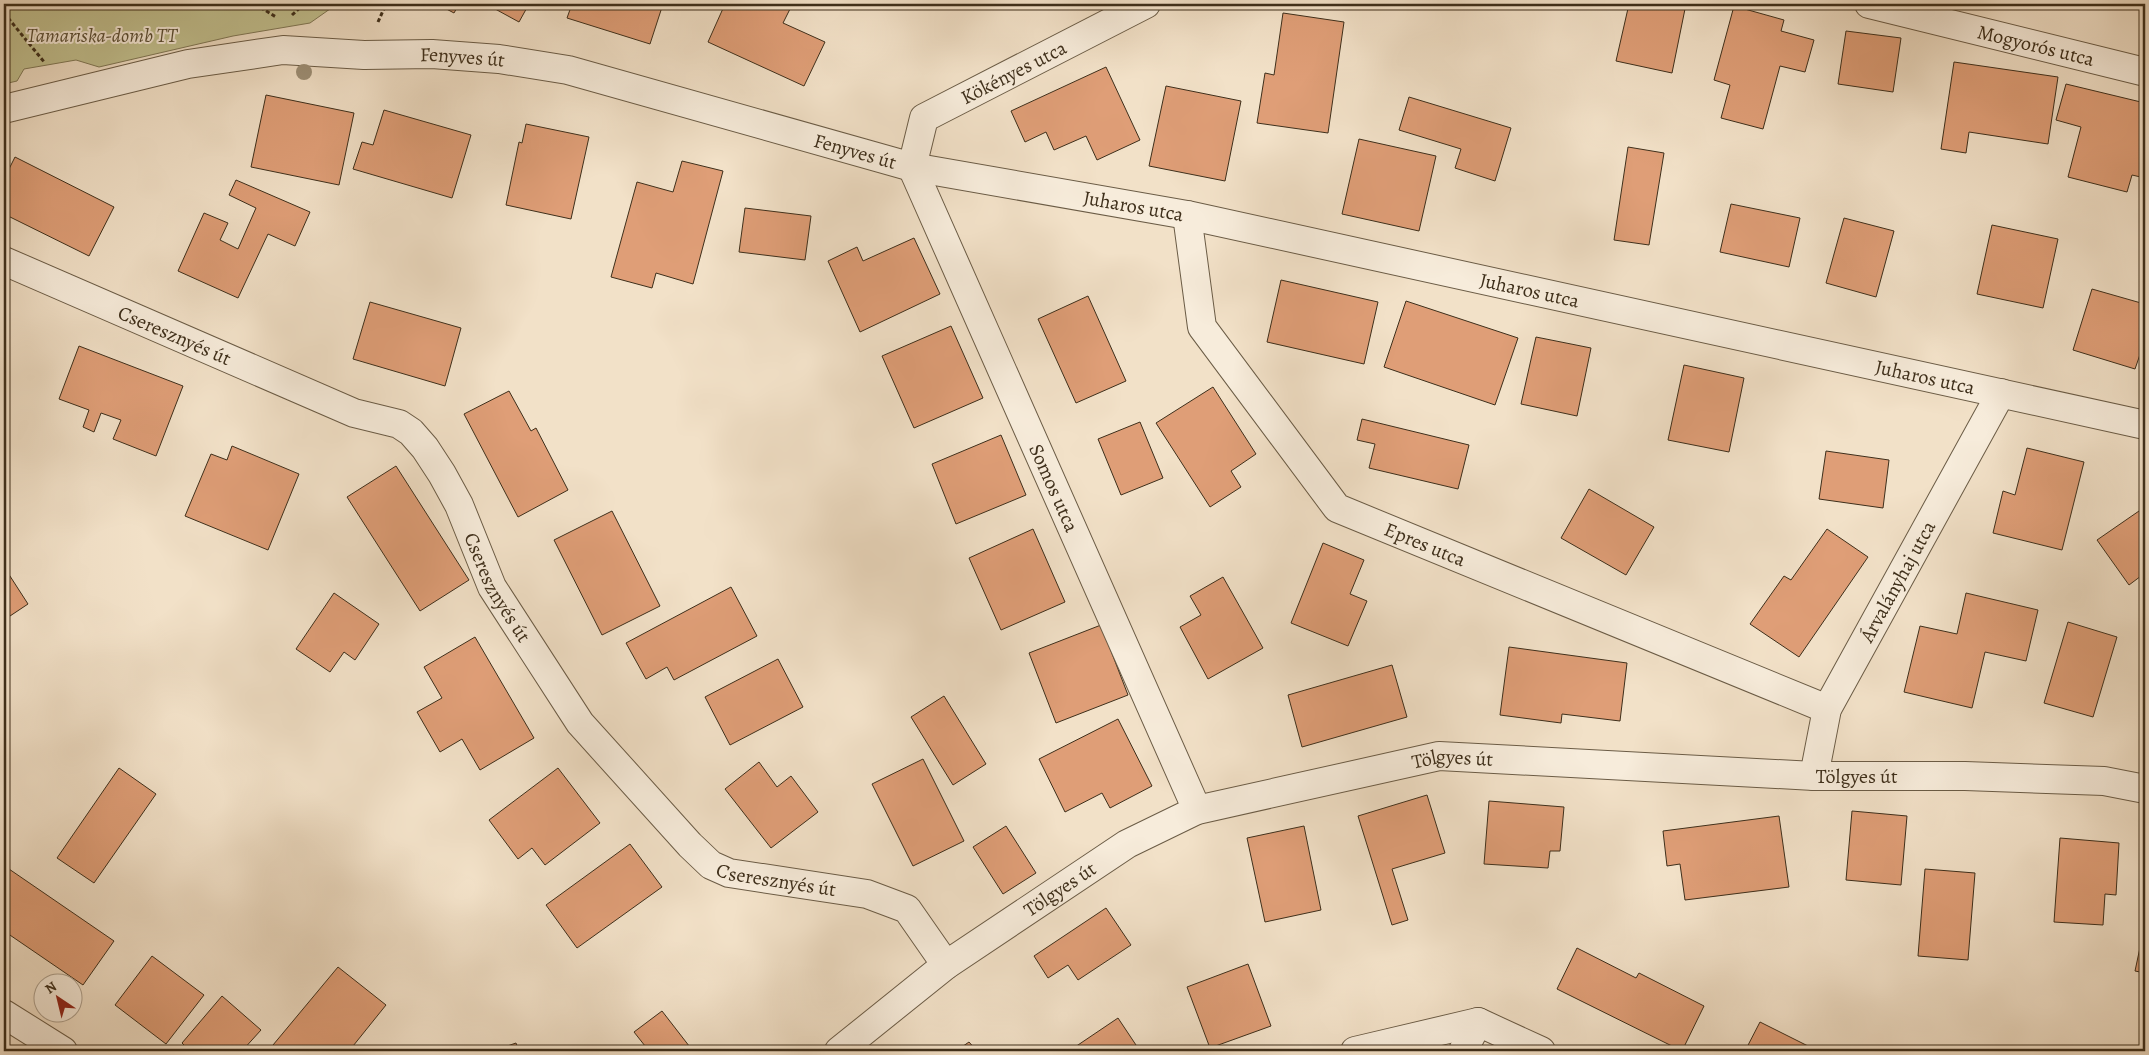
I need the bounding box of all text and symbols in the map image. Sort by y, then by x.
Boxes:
street label: Mogyorós utca [1975,18,2098,73]
park label: Tamariska-domb TT [26,22,178,49]
street label: Kökényes utca [956,33,1072,110]
street label: Fenyves út [420,40,507,73]
street label: Fenyves út [811,126,900,176]
street label: Juharos utca [1081,184,1186,228]
street label: Juharos utca [1477,266,1583,314]
street label: Cseresznyés út [114,299,236,372]
street label: Juharos utca [1873,353,1978,401]
street label: Somos utca [1023,440,1086,537]
street label: Epres utca [1380,515,1471,573]
street label: Árvalányhaj utca [1852,515,1942,648]
street label: Cseresznyés út [458,528,538,648]
street label: Tölgyes út [1409,742,1494,775]
street label: Tölgyes út [1816,763,1898,790]
street label: Cseresznyés út [712,855,838,903]
street label: Tölgyes út [1018,855,1101,923]
north arrow [32,972,82,1022]
text: N [41,977,60,998]

